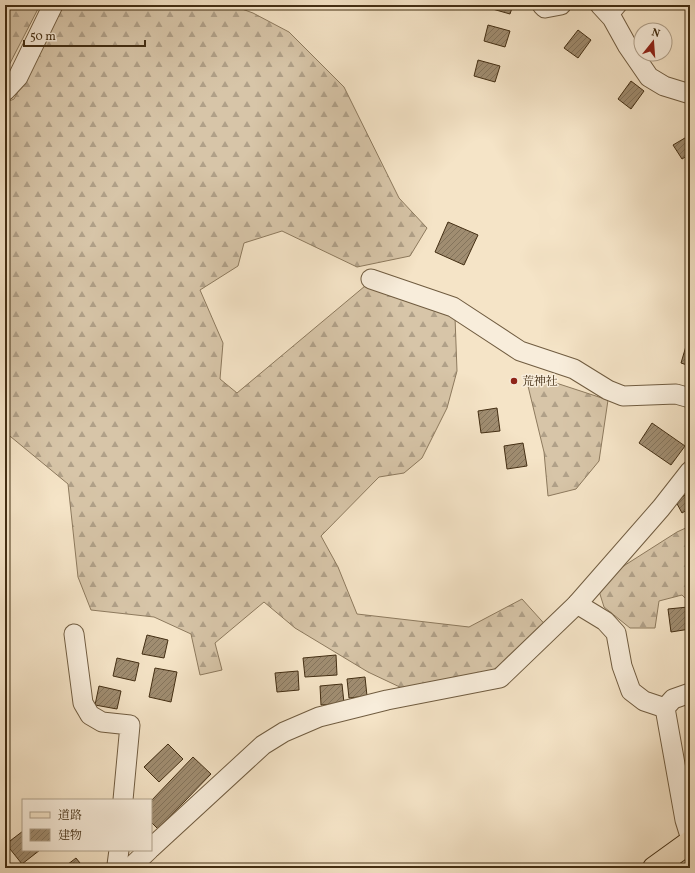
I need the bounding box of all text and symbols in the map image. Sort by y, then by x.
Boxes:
scale bar [24,22,145,48]
north arrow [633,22,673,62]
text: N [649,26,662,42]
text: 50 m [30,29,56,45]
place label: 荒神社 [522,374,558,390]
marker: 荒神社 [509,376,519,386]
legend [22,799,152,851]
text: 道路 [58,808,82,824]
text: 建物 [58,828,82,844]

